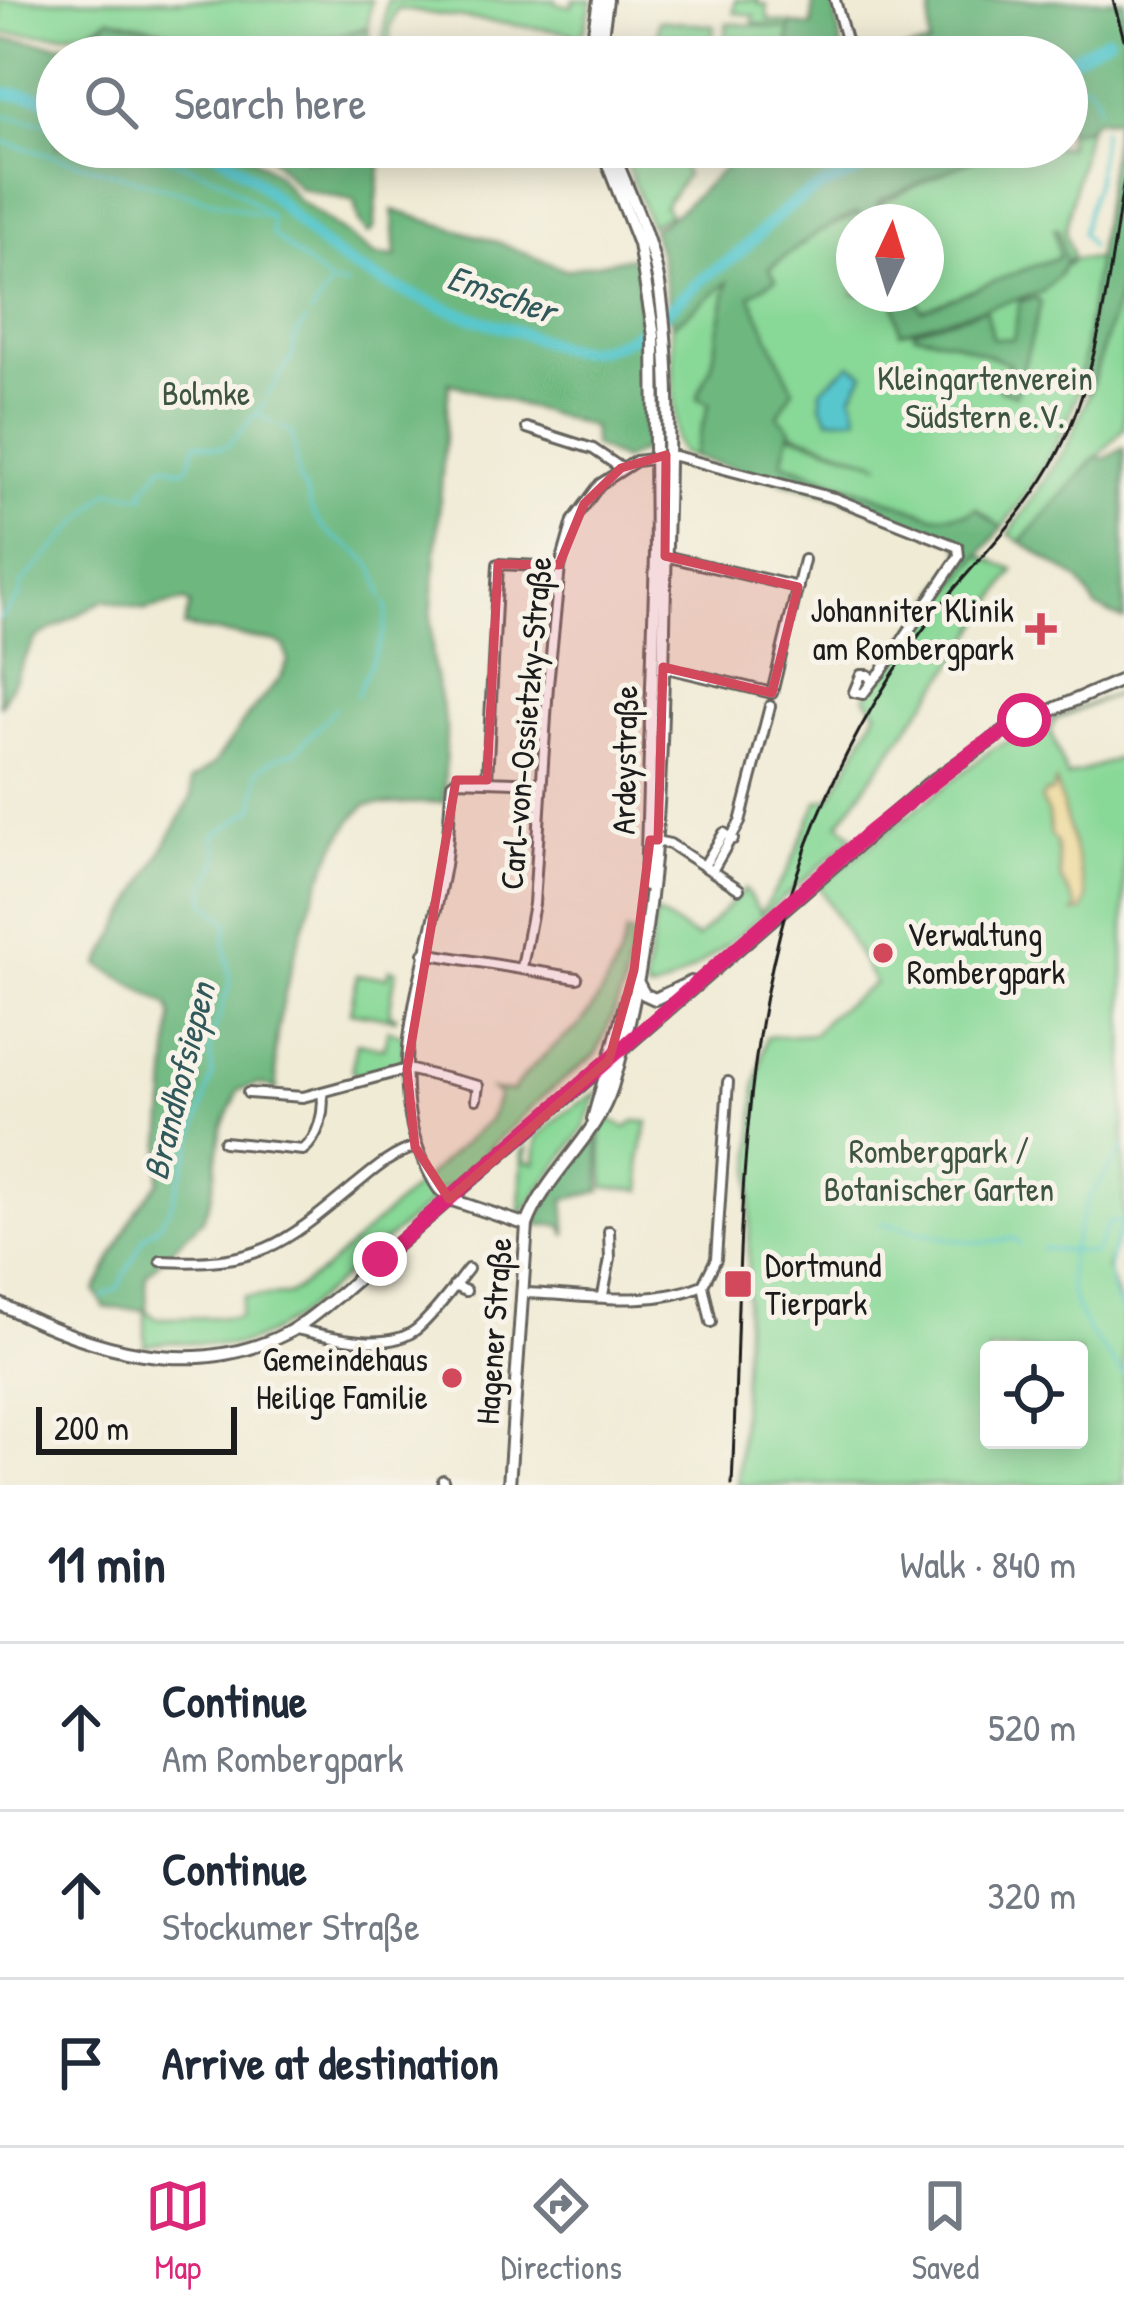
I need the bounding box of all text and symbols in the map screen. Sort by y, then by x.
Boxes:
search box [36,36,1088,168]
icon: search [78,69,144,135]
text: Search here [174,72,366,133]
north arrow [836,204,944,312]
water label: Emscher [441,252,567,336]
park label: Kleingartenverein Südstern e.V. [877,356,1093,438]
park label: Bolmke [162,371,250,415]
street label: Carl-von-Ossietzky-Straße [489,555,562,891]
place label: Johanniter Klinik am Rombergpark [810,588,1014,671]
marker: Johanniter Klinik am Rombergpark [1025,613,1057,645]
street label: Ardeystraße [601,685,648,835]
route start [997,693,1051,747]
place label: Verwaltung Rombergpark [907,912,1066,995]
marker: Verwaltung Rombergpark [870,940,896,966]
water label: Brandhofsiepen [130,975,228,1185]
park label: Rombergpark / Botanischer Garten [824,1129,1054,1211]
route end [353,1232,407,1286]
street label: Hagener Straße [465,1236,522,1426]
place label: Dortmund Tierpark [765,1243,882,1326]
marker: Dortmund Tierpark [722,1268,754,1300]
place label: Gemeindehaus Heilige Familie [256,1337,428,1420]
map controls [980,1341,1088,1449]
button: locate [980,1341,1088,1449]
marker: Gemeindehaus Heilige Familie [439,1365,465,1391]
scale bar [36,1401,237,1454]
text: 200 m [54,1406,129,1450]
text: 11 min [48,1529,166,1598]
text: Walk · 840 m [900,1537,1076,1590]
text: Continue [162,1670,307,1731]
icon: ahead [48,1694,114,1760]
text: 520 m [988,1700,1076,1753]
text: Am Rombergpark [162,1731,404,1784]
text: Continue [162,1838,307,1899]
icon: ahead [48,1862,114,1928]
text: 320 m [987,1868,1076,1921]
text: Stockumer Straße [162,1899,420,1952]
icon: arrive [48,2030,114,2096]
text: Arrive at destination [162,2032,499,2093]
tab: Map [145,2173,211,2289]
tab: Directions [501,2173,622,2289]
tab: Saved [912,2173,979,2289]

